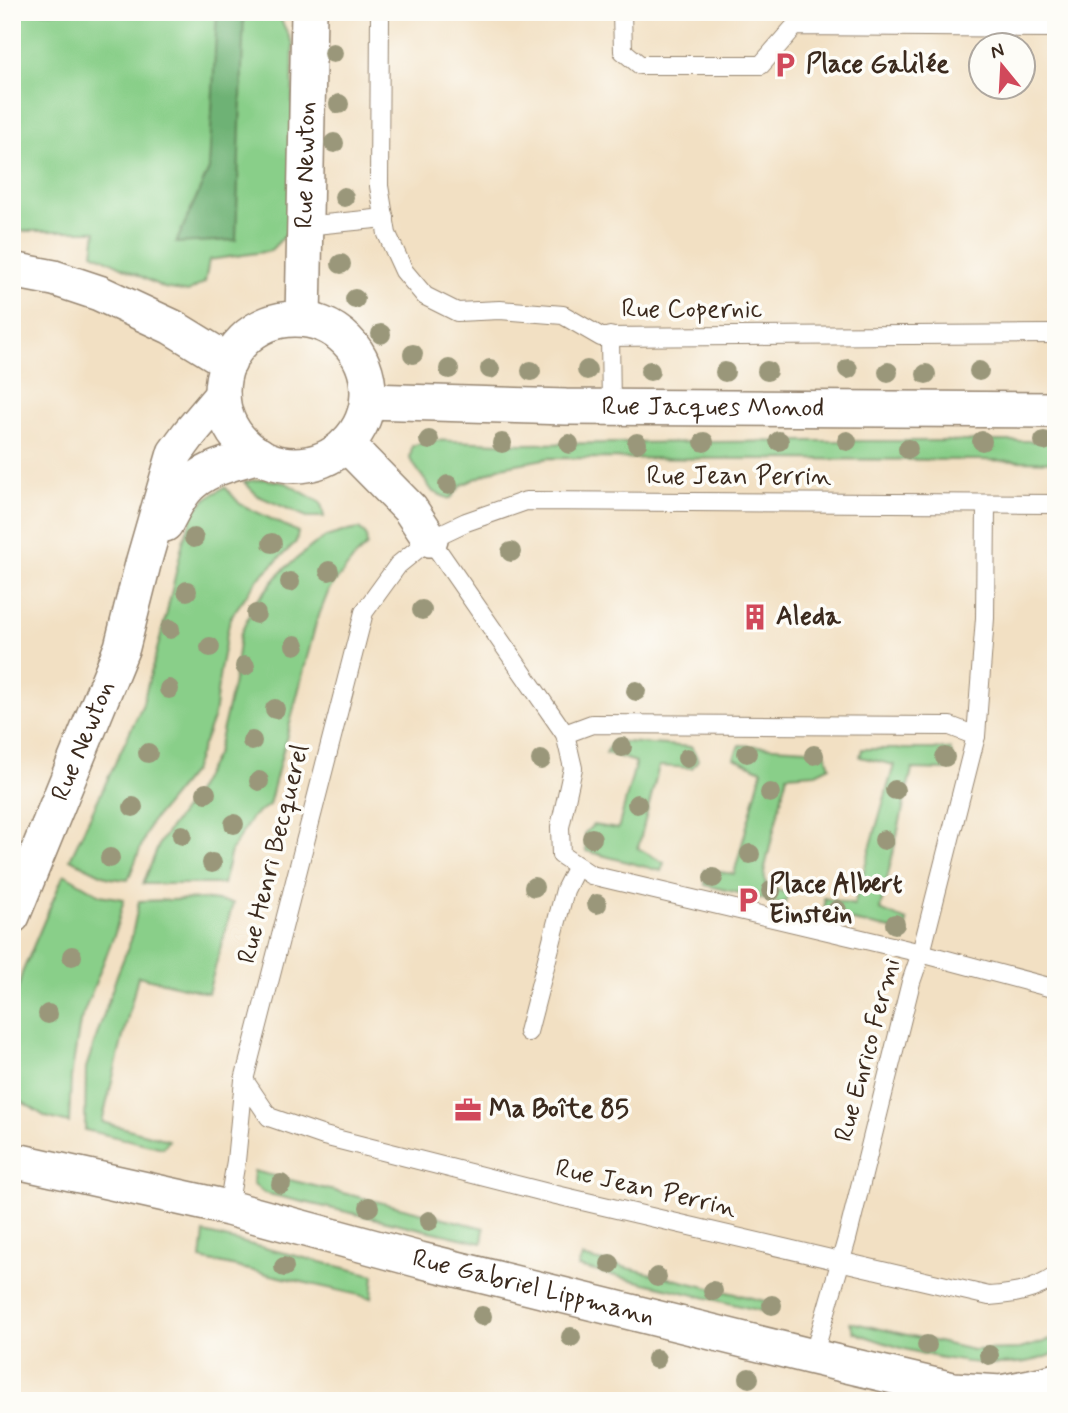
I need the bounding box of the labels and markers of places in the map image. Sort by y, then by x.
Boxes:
place label: Place Galilée [806,48,949,82]
parking icon: Place Galilée [770,50,800,80]
place label: Aleda [776,600,842,634]
building icon: Aleda [740,602,770,632]
place label: Place Albert Einstein [769,868,903,932]
parking icon: Place Albert Einstein [733,885,763,915]
place label: Ma Boîte 85 [489,1093,629,1127]
office icon: Ma Boîte 85 [453,1095,483,1125]

